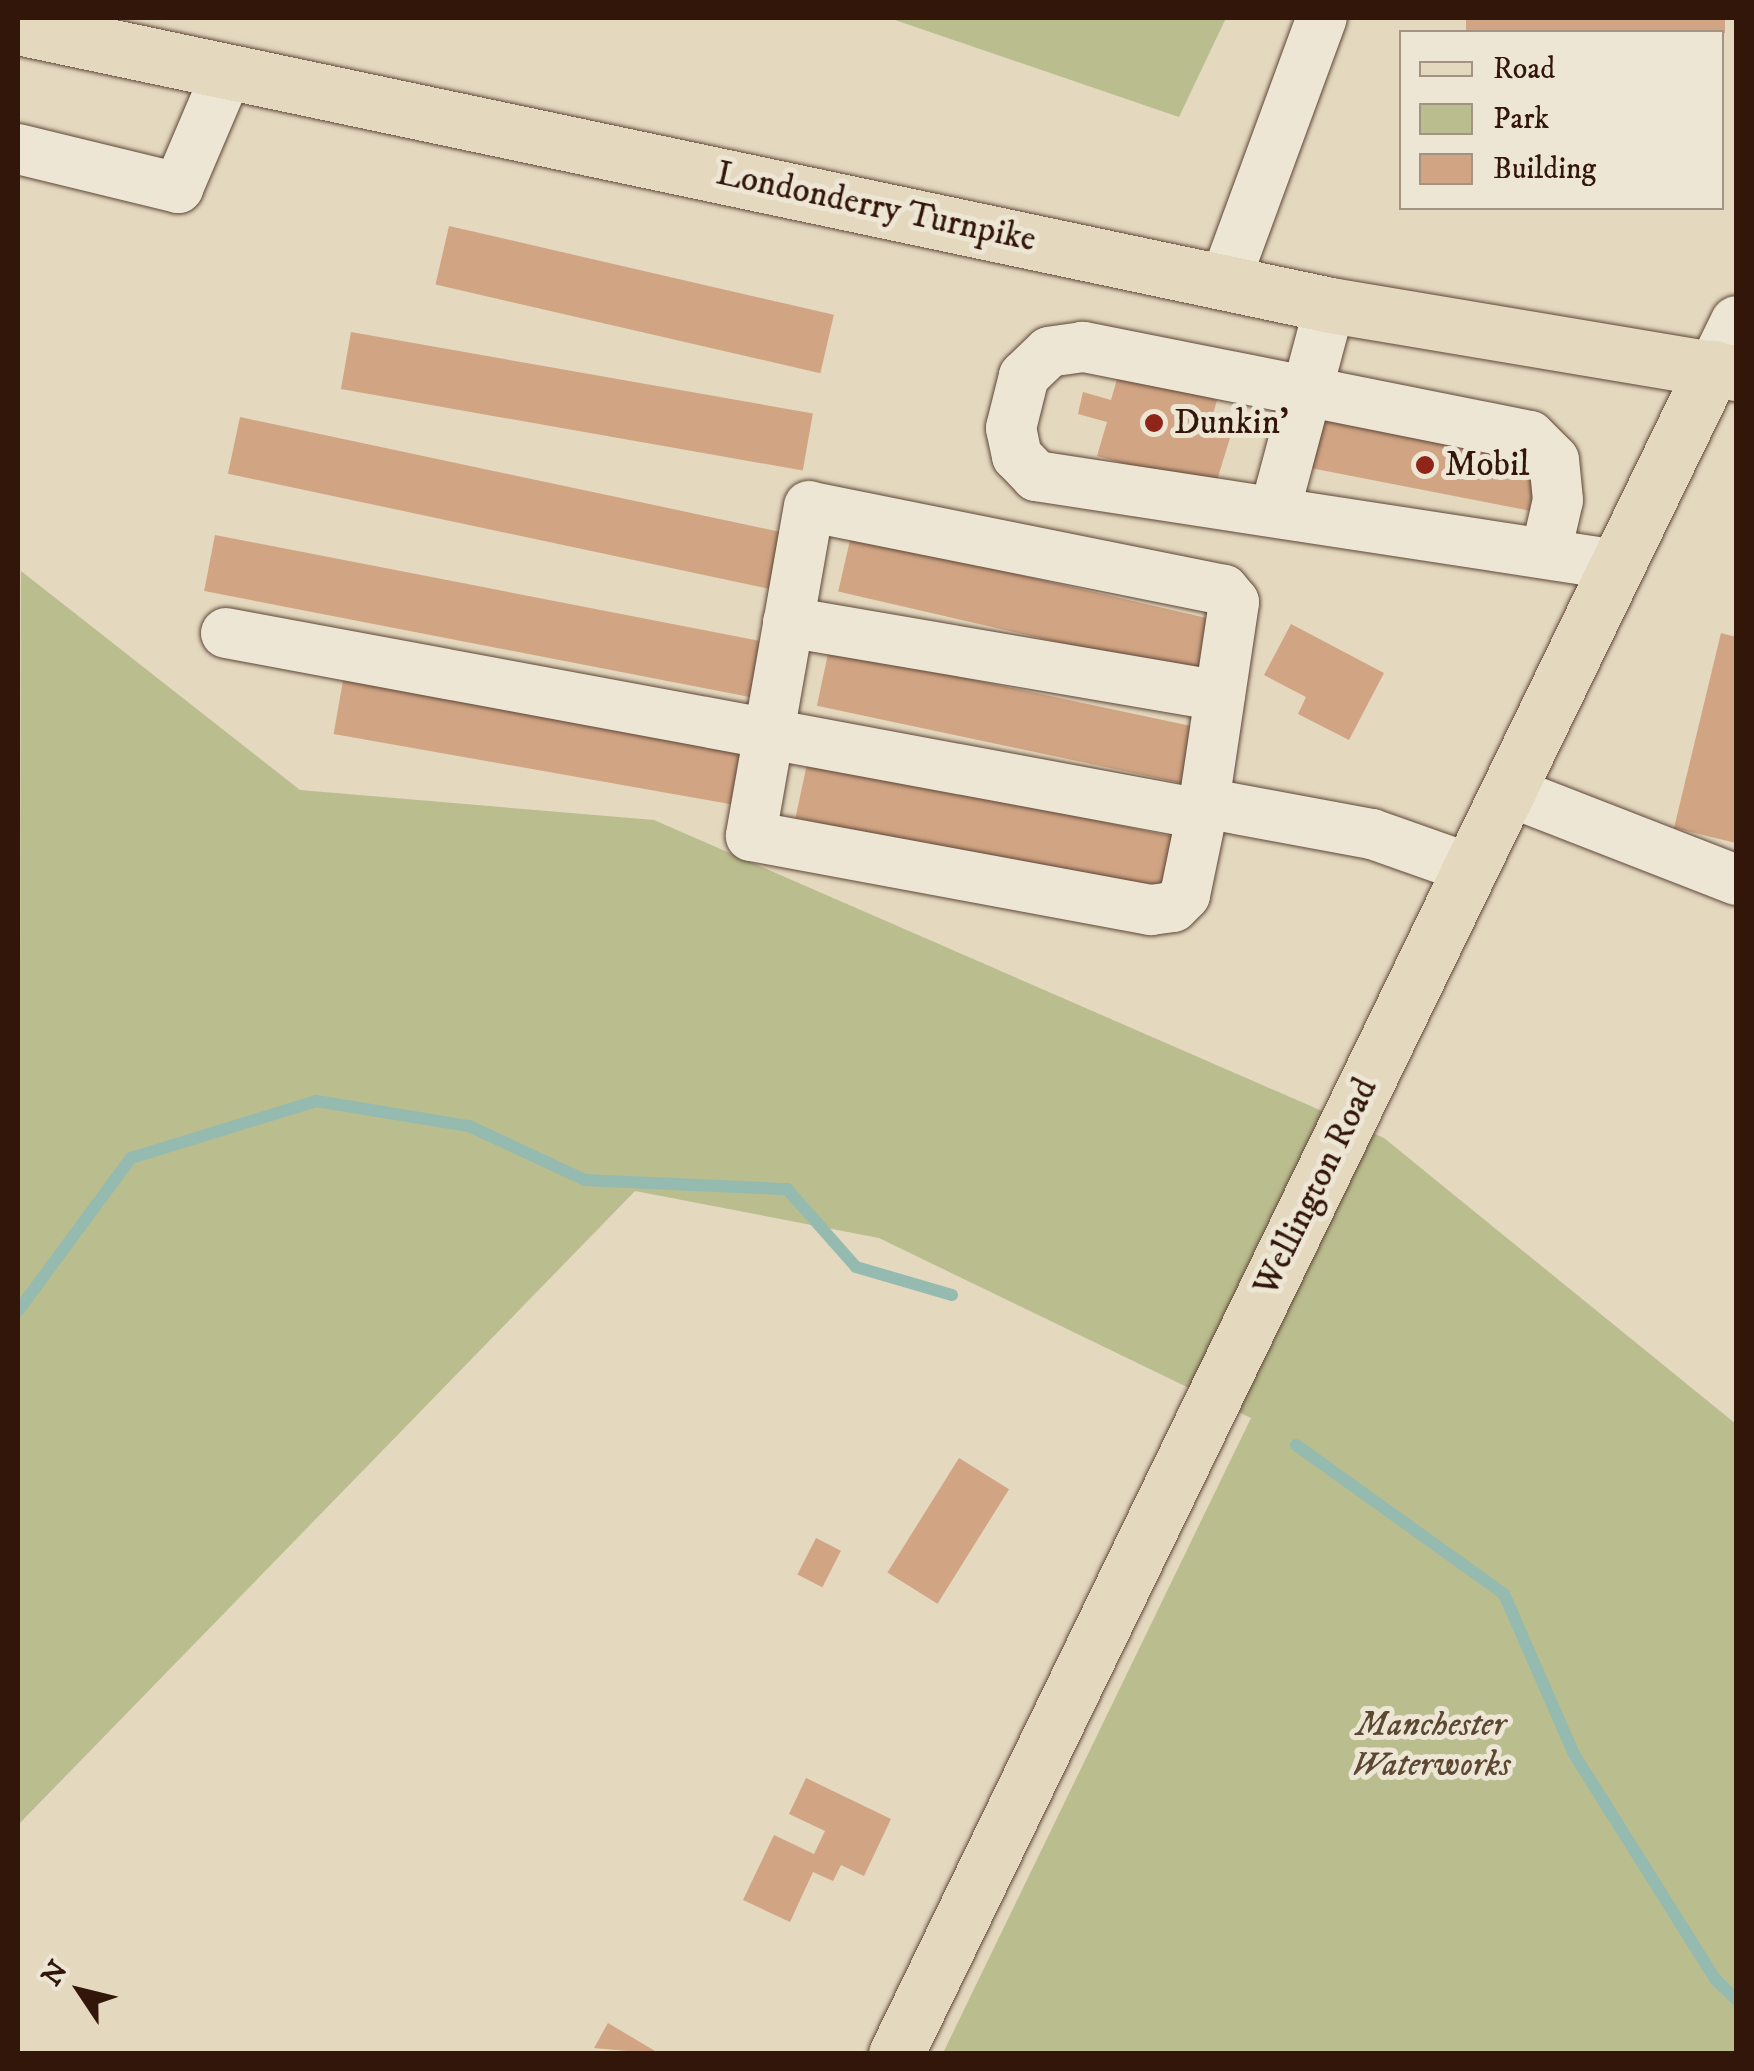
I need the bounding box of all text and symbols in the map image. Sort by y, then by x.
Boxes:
legend [1399,30,1724,210]
text: Road [1493,51,1555,88]
text: Park [1493,101,1549,138]
text: Building [1493,151,1596,188]
street label: Londonderry Turnpike [712,153,1040,261]
place label: Dunkin' [1174,402,1289,444]
marker: Dunkin' [1143,412,1165,434]
place label: Mobil [1445,444,1529,486]
marker: Mobil [1414,454,1436,476]
street label: Wellington Road [1245,1071,1387,1303]
park label: Manchester Waterworks [1351,1704,1511,1786]
north arrow [30,1941,130,2041]
text: N [34,1954,76,1993]

